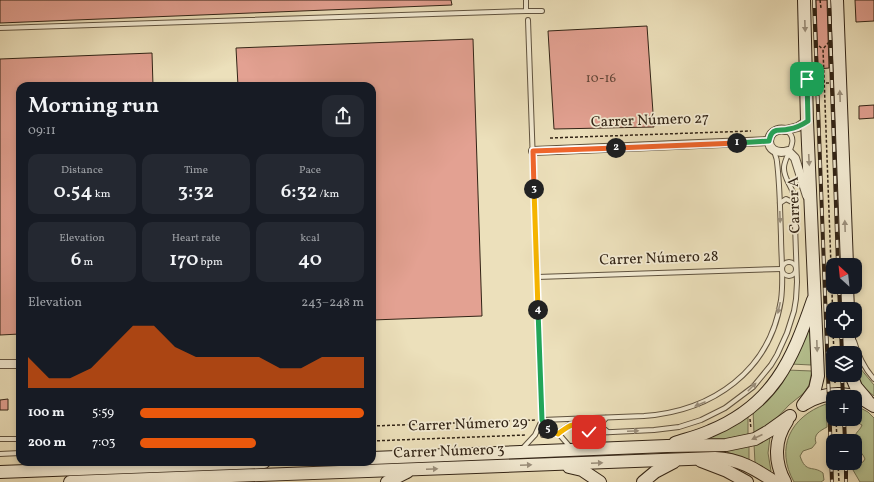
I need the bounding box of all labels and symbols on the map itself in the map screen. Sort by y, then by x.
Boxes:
one-way arrow [802,20,808,33]
pin [790,62,824,96]
house number: 10-16 [586,70,617,88]
one-way arrow [837,90,844,102]
street label: Carrer Número 27 [590,108,710,134]
pin: 1 [727,133,747,153]
pin: 2 [606,138,626,158]
one-way arrow [806,154,813,166]
street label: Carrer A [784,176,806,234]
pin: 3 [524,179,544,199]
one-way arrow [777,211,783,224]
one-way arrow [842,219,848,232]
street label: Carrer Número 28 [599,246,719,272]
north arrow [826,258,862,294]
pin: 4 [528,300,548,320]
one-way arrow [776,302,782,314]
one-way arrow [814,340,820,353]
one-way arrow [747,382,757,392]
one-way arrow [693,402,705,408]
street label: Carrer Número 29 [408,412,528,438]
pin [572,415,606,449]
pin: 5 [538,419,558,439]
one-way arrow [627,428,640,434]
one-way arrow [752,434,763,440]
street label: Carrer Número 3 [393,440,505,464]
one-way arrow [591,459,603,466]
one-way arrow [520,462,533,468]
one-way arrow [426,465,438,472]

